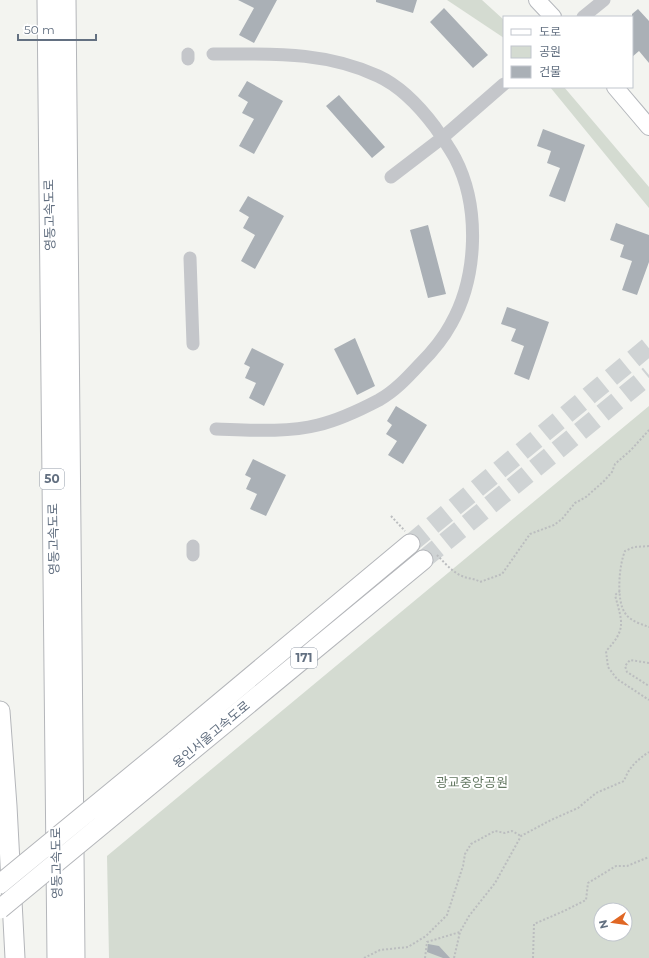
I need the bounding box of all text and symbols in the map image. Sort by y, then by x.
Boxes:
scale bar [18,16,96,42]
legend [503,16,633,88]
text: 50 m [24,22,55,37]
text: 도로 [539,24,561,39]
text: 공원 [539,44,561,59]
text: 건물 [539,64,561,79]
street label: 영동고속도로 [40,179,58,251]
road number: 50 [40,469,64,489]
street label: 영동고속도로 [44,503,62,575]
road number: 171 [291,648,317,668]
street label: 용인서울고속도로 [169,697,253,771]
park label: 광교중앙공원 [436,774,508,790]
street label: 영동고속도로 [47,827,65,899]
north arrow [593,902,633,942]
text: N [595,918,611,930]

